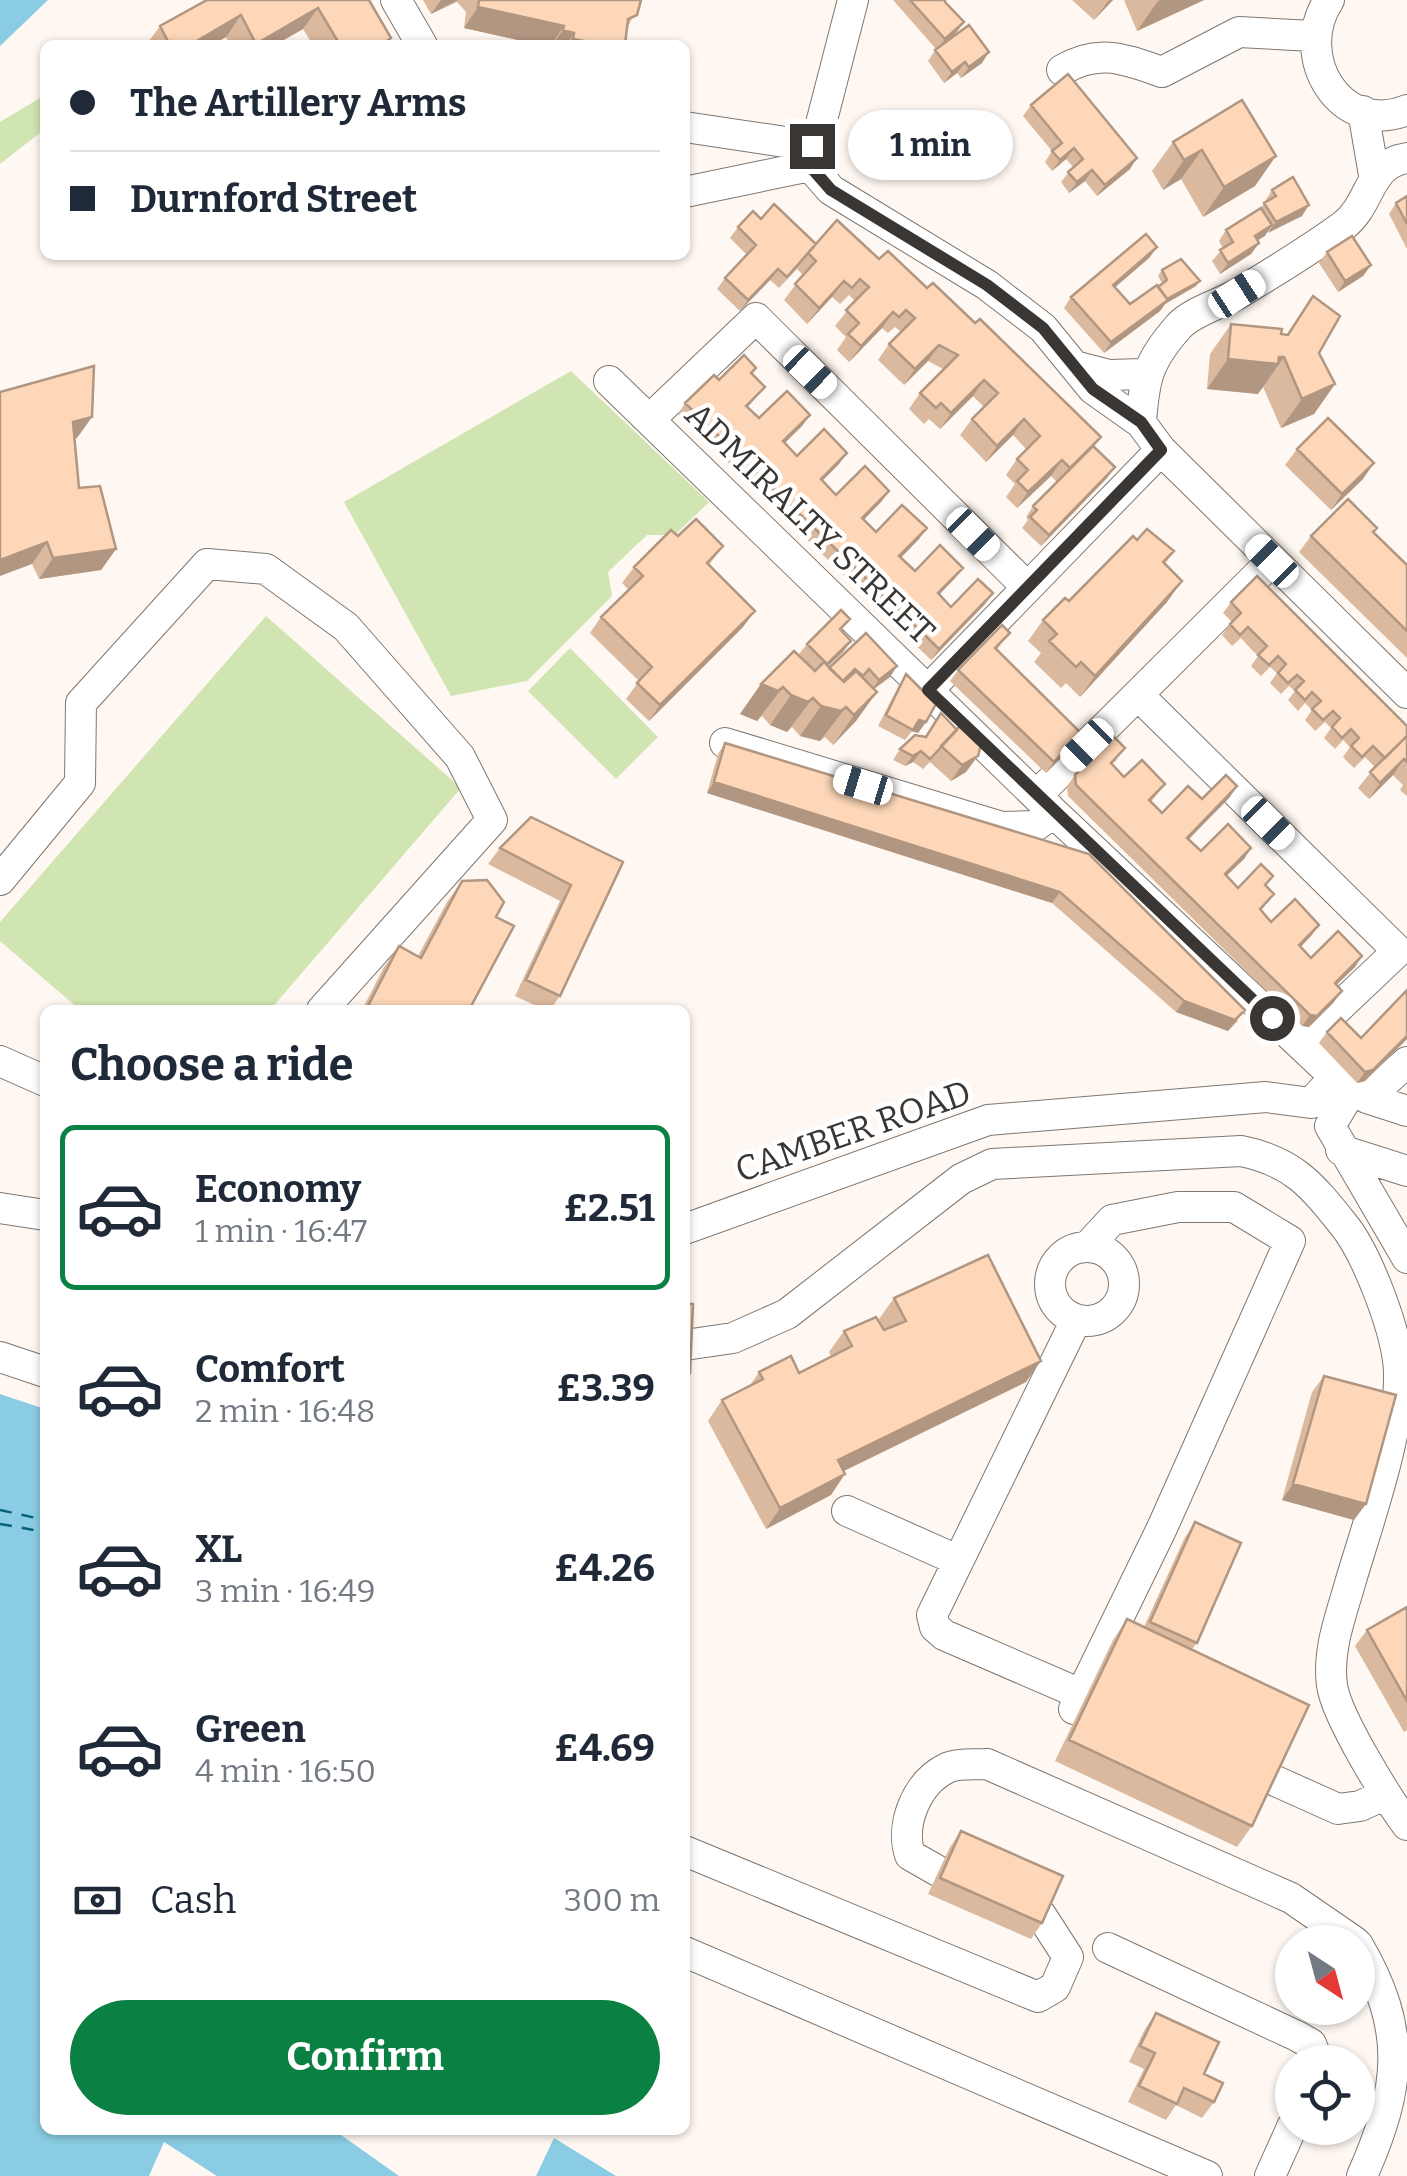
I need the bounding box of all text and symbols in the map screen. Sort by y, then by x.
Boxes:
text: The Artillery Arms [130,80,467,126]
callout: 1 min [847,111,1012,181]
route end [790,124,835,169]
text: 1 min [890,126,971,164]
text: Durnford Street [130,176,417,222]
car [1204,265,1270,323]
car [778,340,842,404]
street label: ADMIRALTY STREET [677,393,943,653]
car [941,502,1005,566]
car [1240,529,1304,593]
car [1055,713,1119,777]
car [830,762,896,808]
car [1236,791,1300,855]
route start [1250,996,1295,1041]
text: Choose a ride [70,1038,353,1092]
street label: CAMBER ROAD [730,1071,976,1191]
icon: car [75,1163,165,1253]
text: Economy [195,1166,361,1212]
text: £2.51 [563,1185,655,1231]
text: 1 min · 16:47 [195,1212,367,1250]
icon: car [75,1343,165,1433]
text: Comfort [195,1346,345,1392]
text: £3.39 [556,1365,655,1411]
text: 2 min · 16:48 [195,1392,375,1430]
icon: car [75,1523,165,1613]
text: XL [195,1526,242,1572]
text: £4.26 [554,1545,655,1591]
text: 3 min · 16:49 [195,1572,375,1610]
icon: car [75,1703,165,1793]
text: Green [195,1706,306,1752]
text: £4.69 [554,1725,655,1771]
text: 4 min · 16:50 [195,1752,376,1790]
icon: cash [70,1873,125,1928]
text: Cash [150,1877,236,1923]
text: 300 m [564,1881,660,1919]
north arrow [1275,1925,1375,2025]
map controls [1275,1925,1375,2145]
button: Confirm [70,2000,660,2115]
button: locate [1275,2045,1375,2145]

